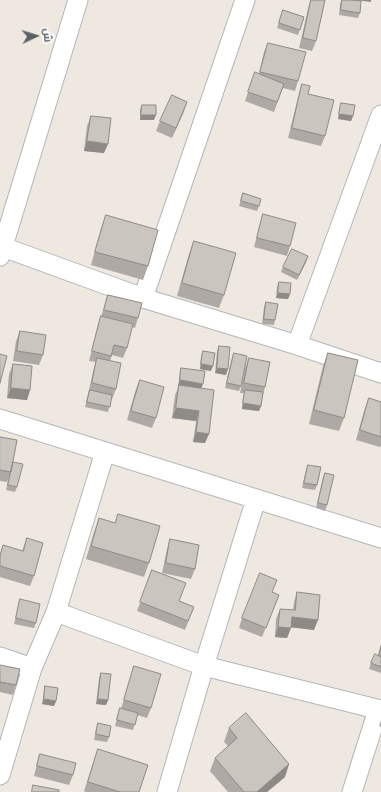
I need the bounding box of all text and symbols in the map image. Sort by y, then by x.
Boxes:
north arrow [16,16,56,56]
text: ش [41,28,54,43]

